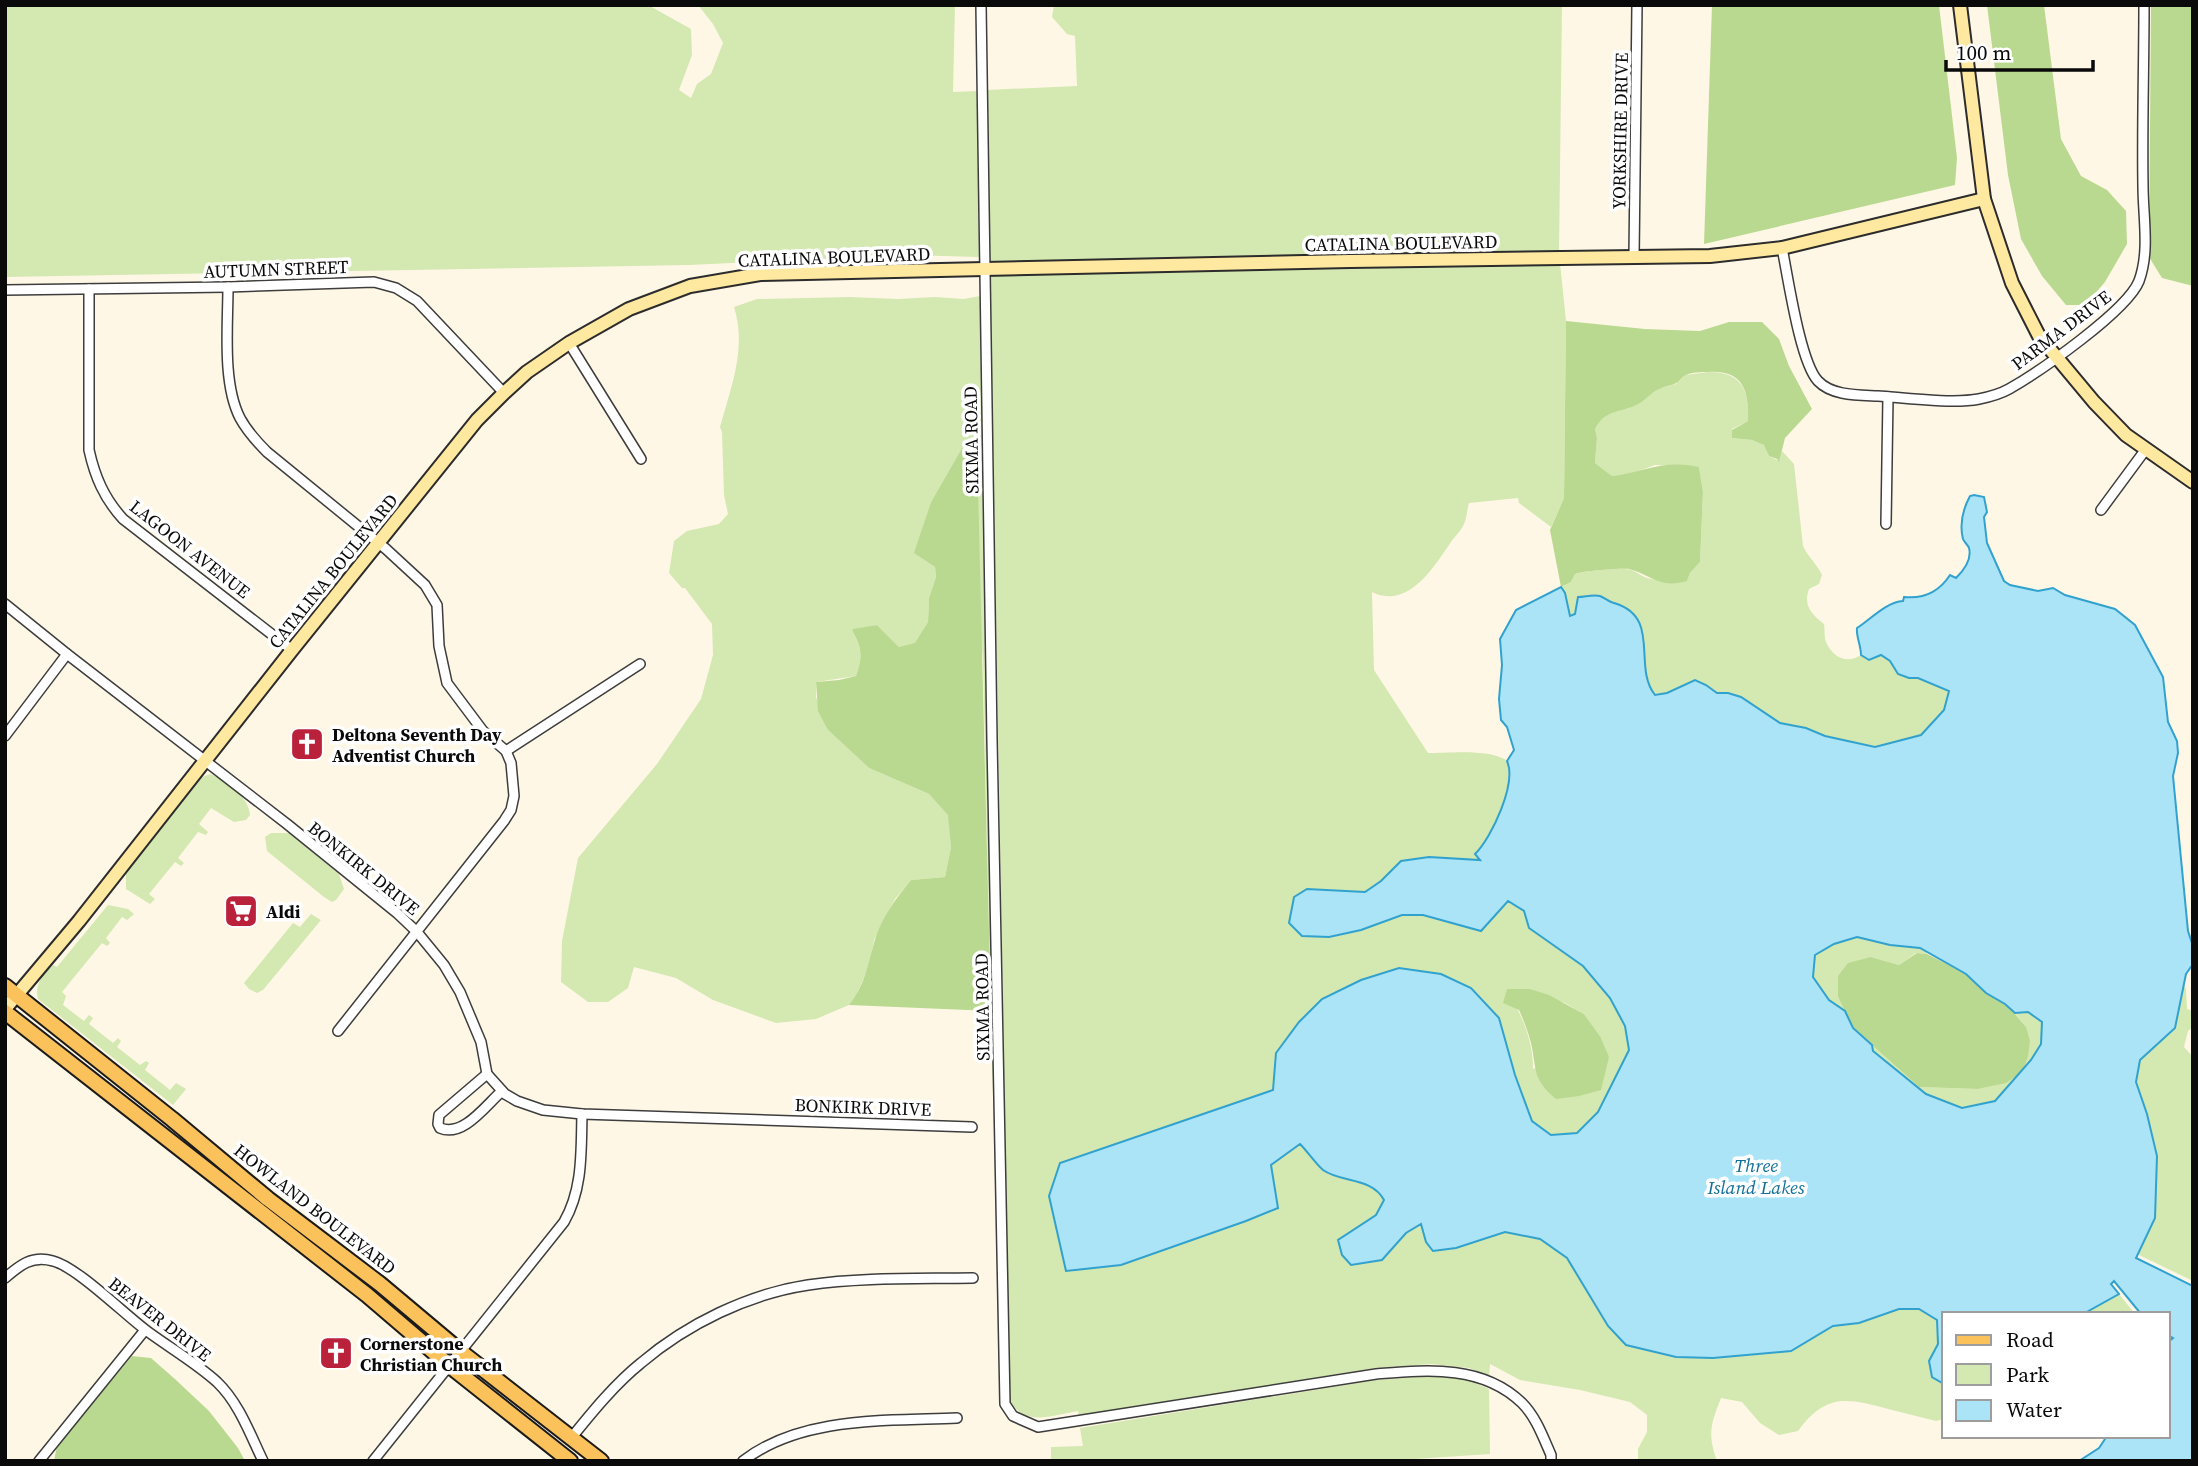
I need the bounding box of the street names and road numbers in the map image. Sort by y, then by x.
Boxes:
street label: YORKSHIRE DRIVE [1606,52,1634,210]
street label: CATALINA BOULEVARD [1304,229,1498,257]
street label: CATALINA BOULEVARD [737,241,931,273]
street label: AUTUMN STREET [203,254,349,284]
street label: PARMA DRIVE [2006,284,2116,376]
street label: SIXMA ROAD [958,386,984,494]
street label: CATALINA BOULEVARD [263,488,403,654]
street label: LAGOON AVENUE [125,494,256,604]
street label: BONKIRK DRIVE [303,815,425,921]
street label: SIXMA ROAD [969,953,995,1061]
street label: BONKIRK DRIVE [794,1092,932,1122]
street label: HOWLAND BOULEVARD [229,1138,401,1280]
street label: BEAVER DRIVE [103,1271,217,1367]

